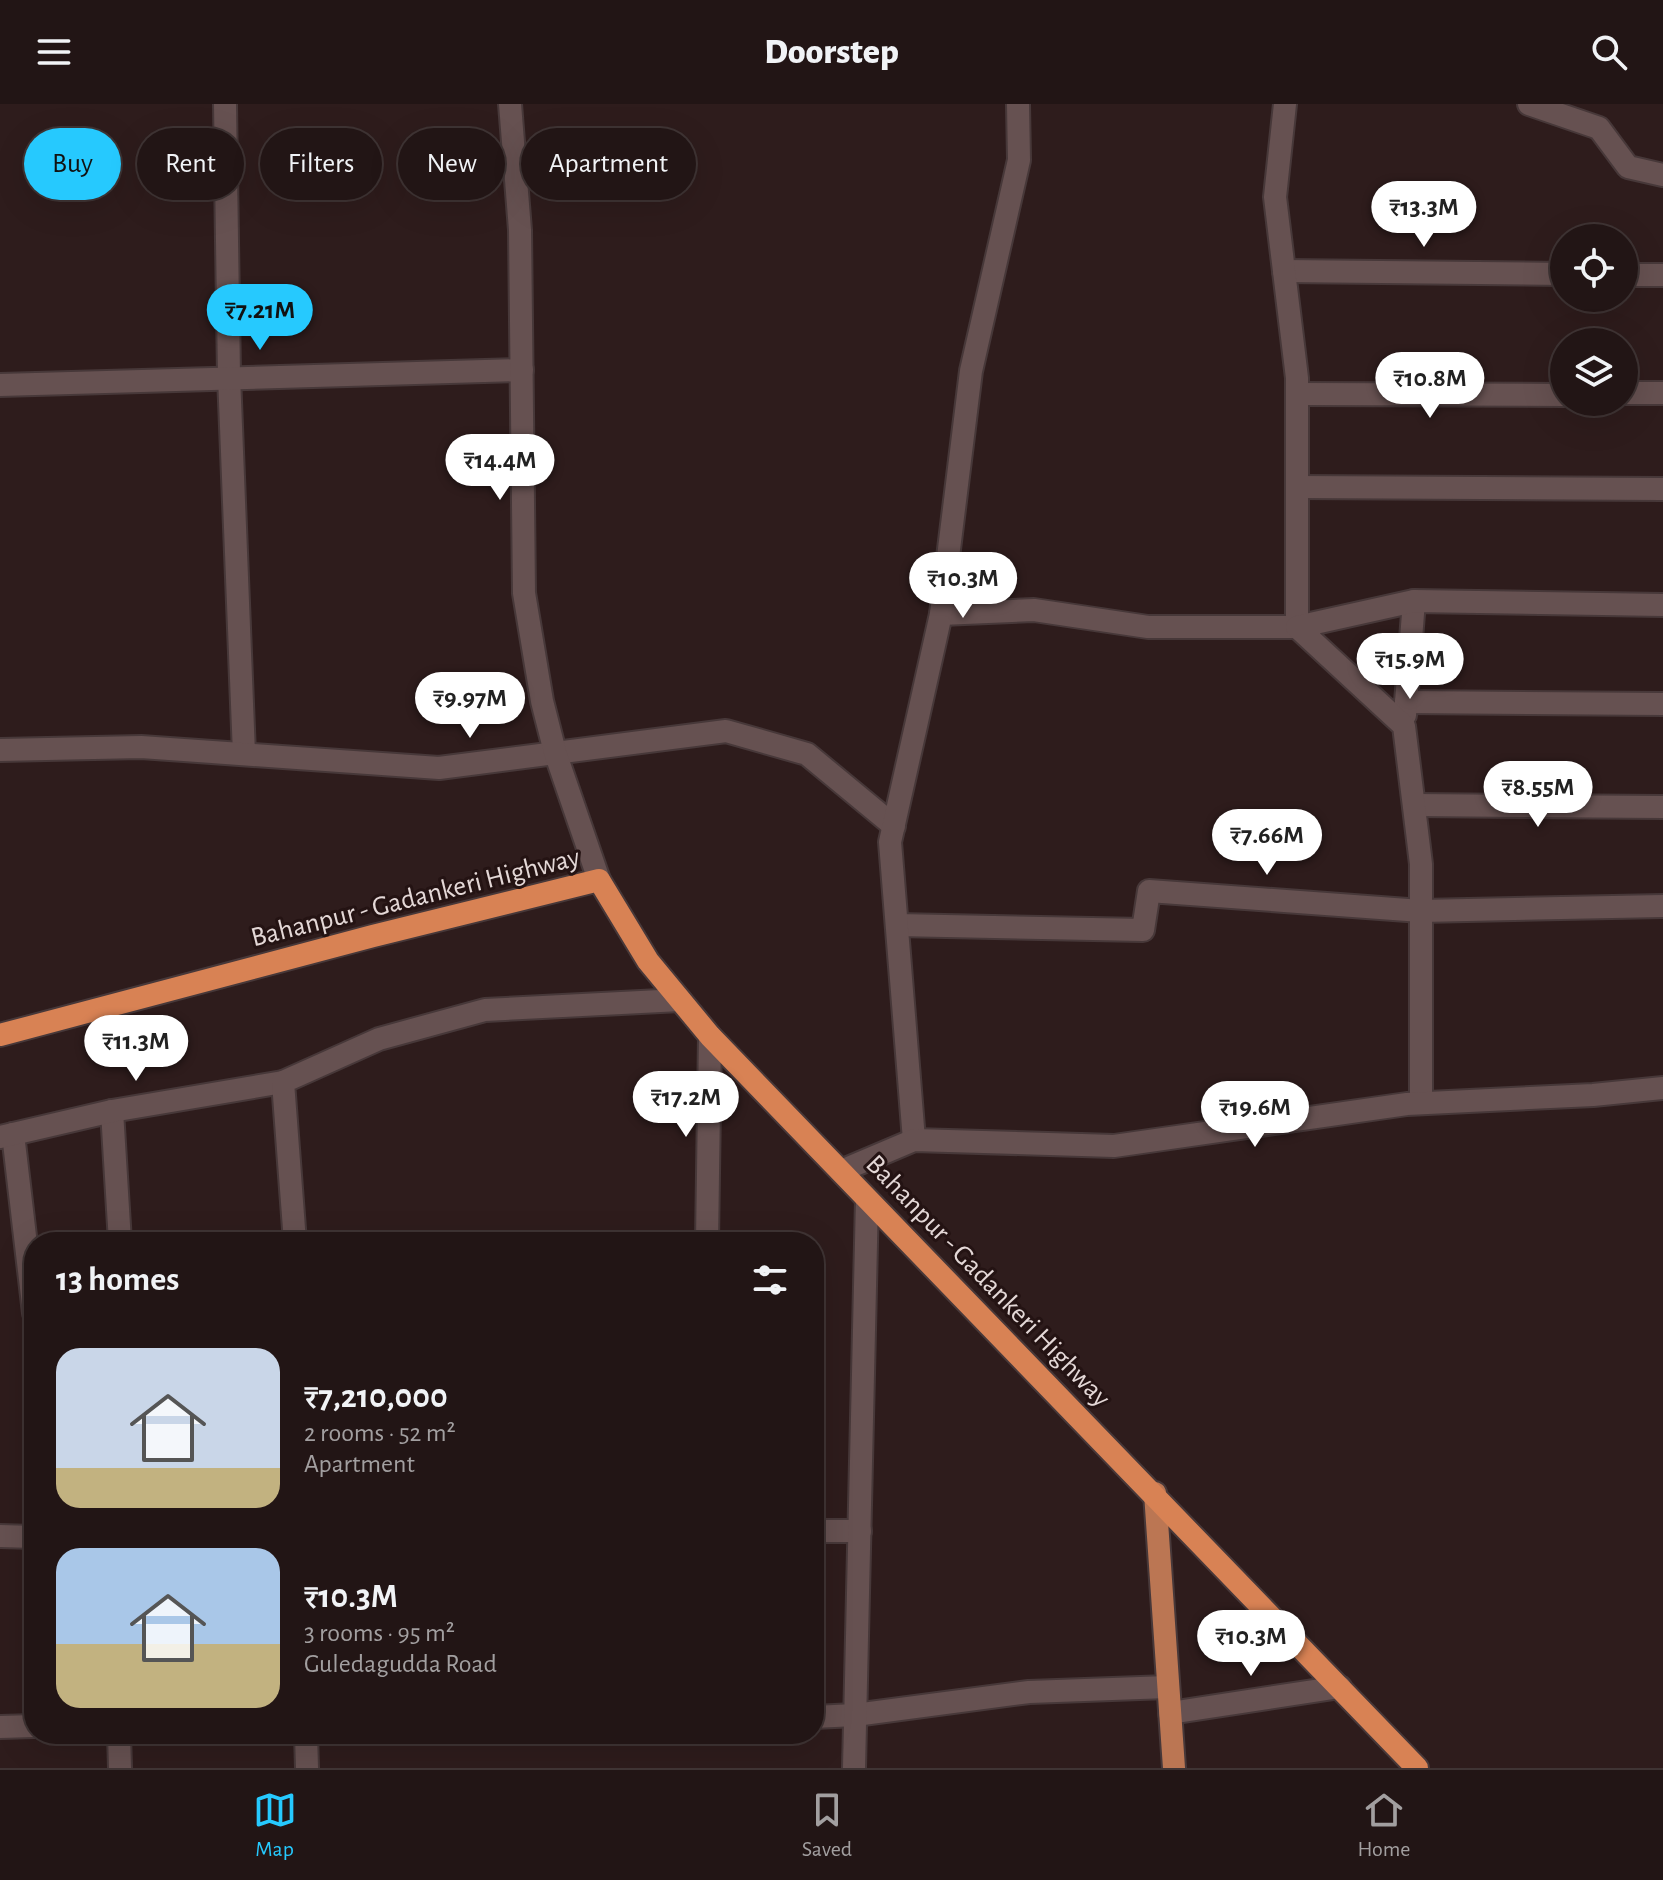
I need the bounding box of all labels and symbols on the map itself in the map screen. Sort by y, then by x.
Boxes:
pin: ₹13.3M [1359,181,1489,249]
pin: ₹7.21M [195,284,325,352]
pin: ₹10.8M [1365,352,1495,420]
pin: ₹14.4M [435,434,565,502]
pin: ₹10.3M [898,552,1028,620]
pin: ₹15.9M [1345,633,1475,701]
pin: ₹9.97M [405,672,535,740]
pin: ₹8.55M [1473,761,1603,829]
pin: ₹7.66M [1202,809,1332,877]
street label: Bahanpur - Gadankeri Highway [248,843,583,952]
pin: ₹11.3M [71,1015,201,1083]
pin: ₹17.2M [621,1071,751,1139]
pin: ₹19.6M [1190,1081,1320,1149]
street label: Bahanpur - Gadankeri Highway [860,1150,1115,1413]
pin: ₹10.3M [1186,1610,1316,1678]

